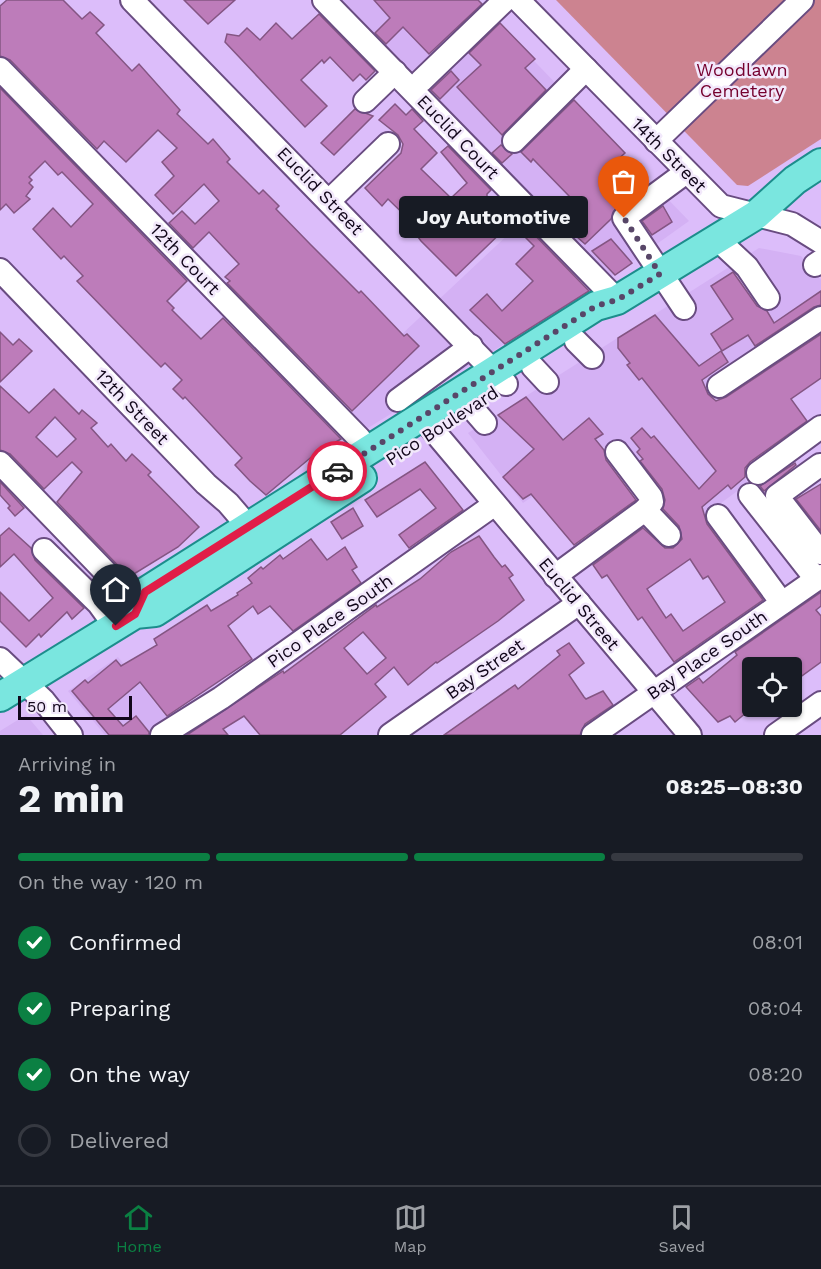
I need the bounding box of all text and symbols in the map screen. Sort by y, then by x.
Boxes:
park label: Woodlawn Cemetery [696,59,788,101]
street label: Euclid Court [413,90,504,183]
street label: 14th Street [628,113,711,197]
street label: Euclid Street [273,142,368,239]
pin [598,156,649,218]
icon: bag [607,165,640,198]
callout: Joy Automotive [399,197,588,239]
text: Joy Automotive [416,205,571,229]
street label: 12th Court [146,219,225,299]
street label: 12th Street [91,365,174,449]
street label: Pico Boulevard [382,381,502,470]
courier [307,441,367,501]
icon: car [321,455,354,488]
street label: Euclid Street [535,553,624,655]
pin [90,564,141,626]
street label: Pico Place South [263,569,396,672]
icon: home [99,573,132,606]
street label: Bay Place South [643,605,771,704]
street label: Bay Street [442,634,528,703]
map controls [742,657,802,717]
button: locate [742,657,802,717]
scale bar [18,693,132,720]
text: 50 m [27,697,67,716]
text: Arriving in [18,752,116,776]
text: 08:25–08:30 [665,774,803,799]
text: 2 min [18,776,125,821]
text: On the way · 120 m [18,870,203,894]
icon: check [18,926,51,959]
text: Confirmed [69,930,182,955]
text: 08:01 [752,930,803,954]
icon: check [18,992,51,1025]
text: Preparing [69,996,170,1021]
text: 08:04 [748,996,803,1020]
icon: check [18,1058,51,1091]
text: On the way [69,1062,190,1087]
text: 08:20 [748,1062,803,1086]
text: Delivered [69,1128,169,1153]
tab: Home [116,1201,162,1256]
tab: Map [394,1201,427,1256]
tab: Saved [659,1201,705,1256]

